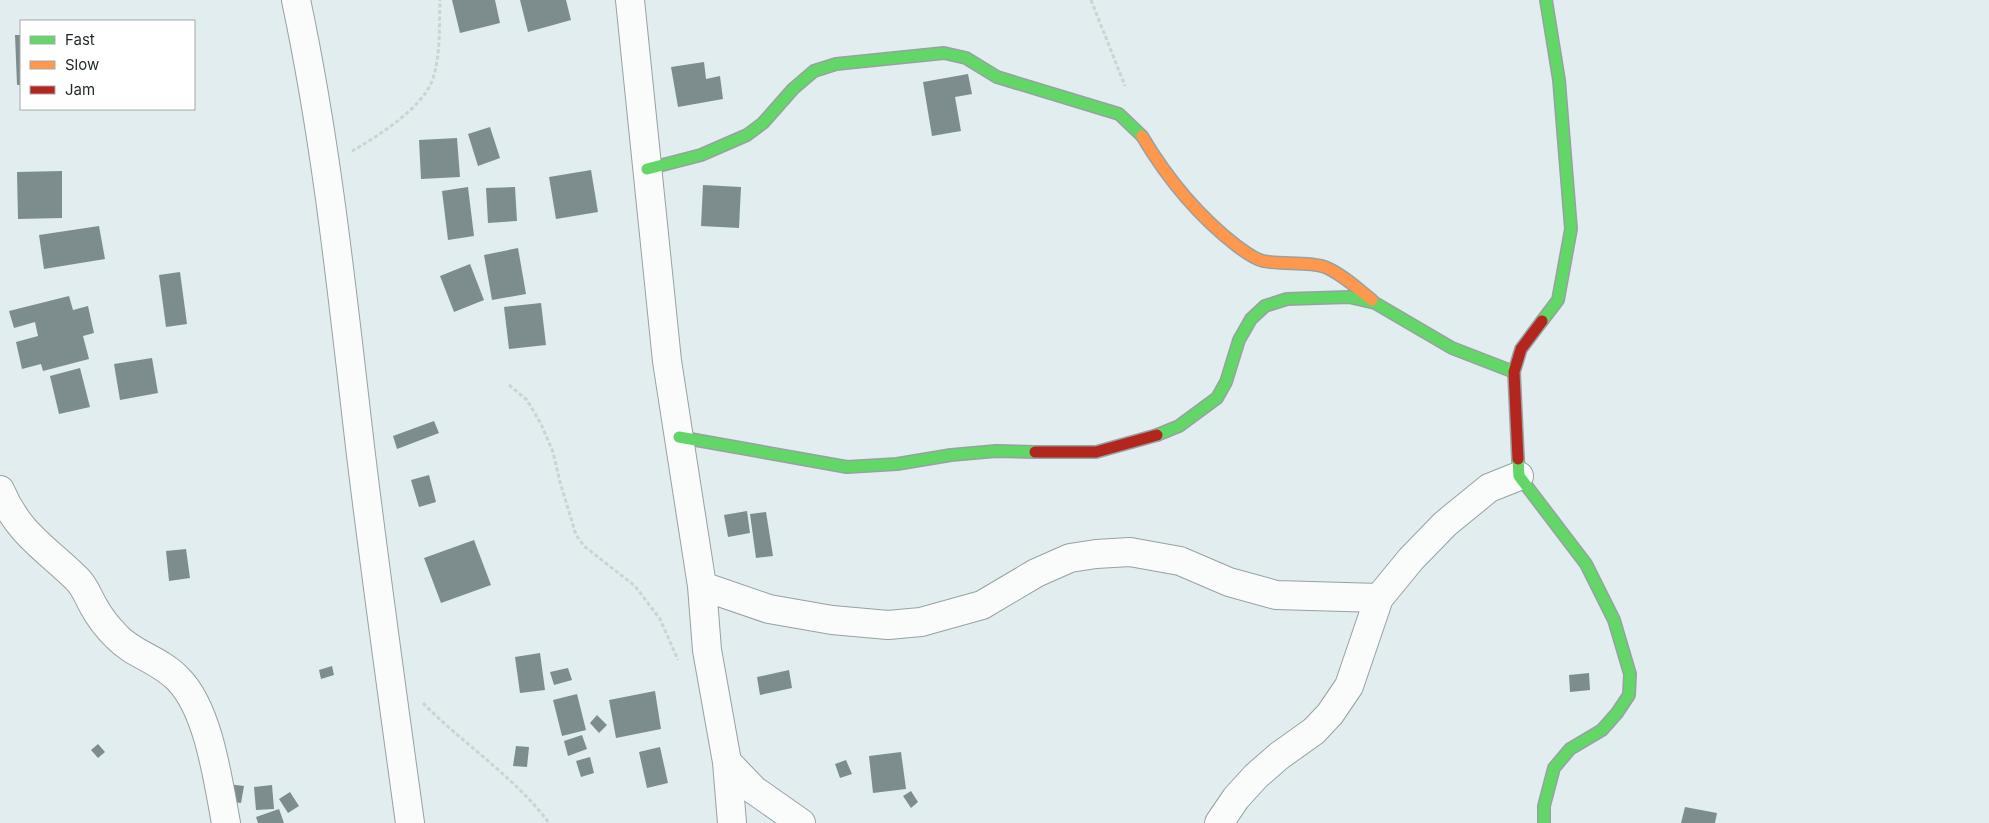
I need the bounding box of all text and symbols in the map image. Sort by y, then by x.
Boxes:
legend [20,20,195,110]
text: Fast [65,30,95,49]
text: Slow [65,55,99,74]
text: Jam [65,80,95,99]

